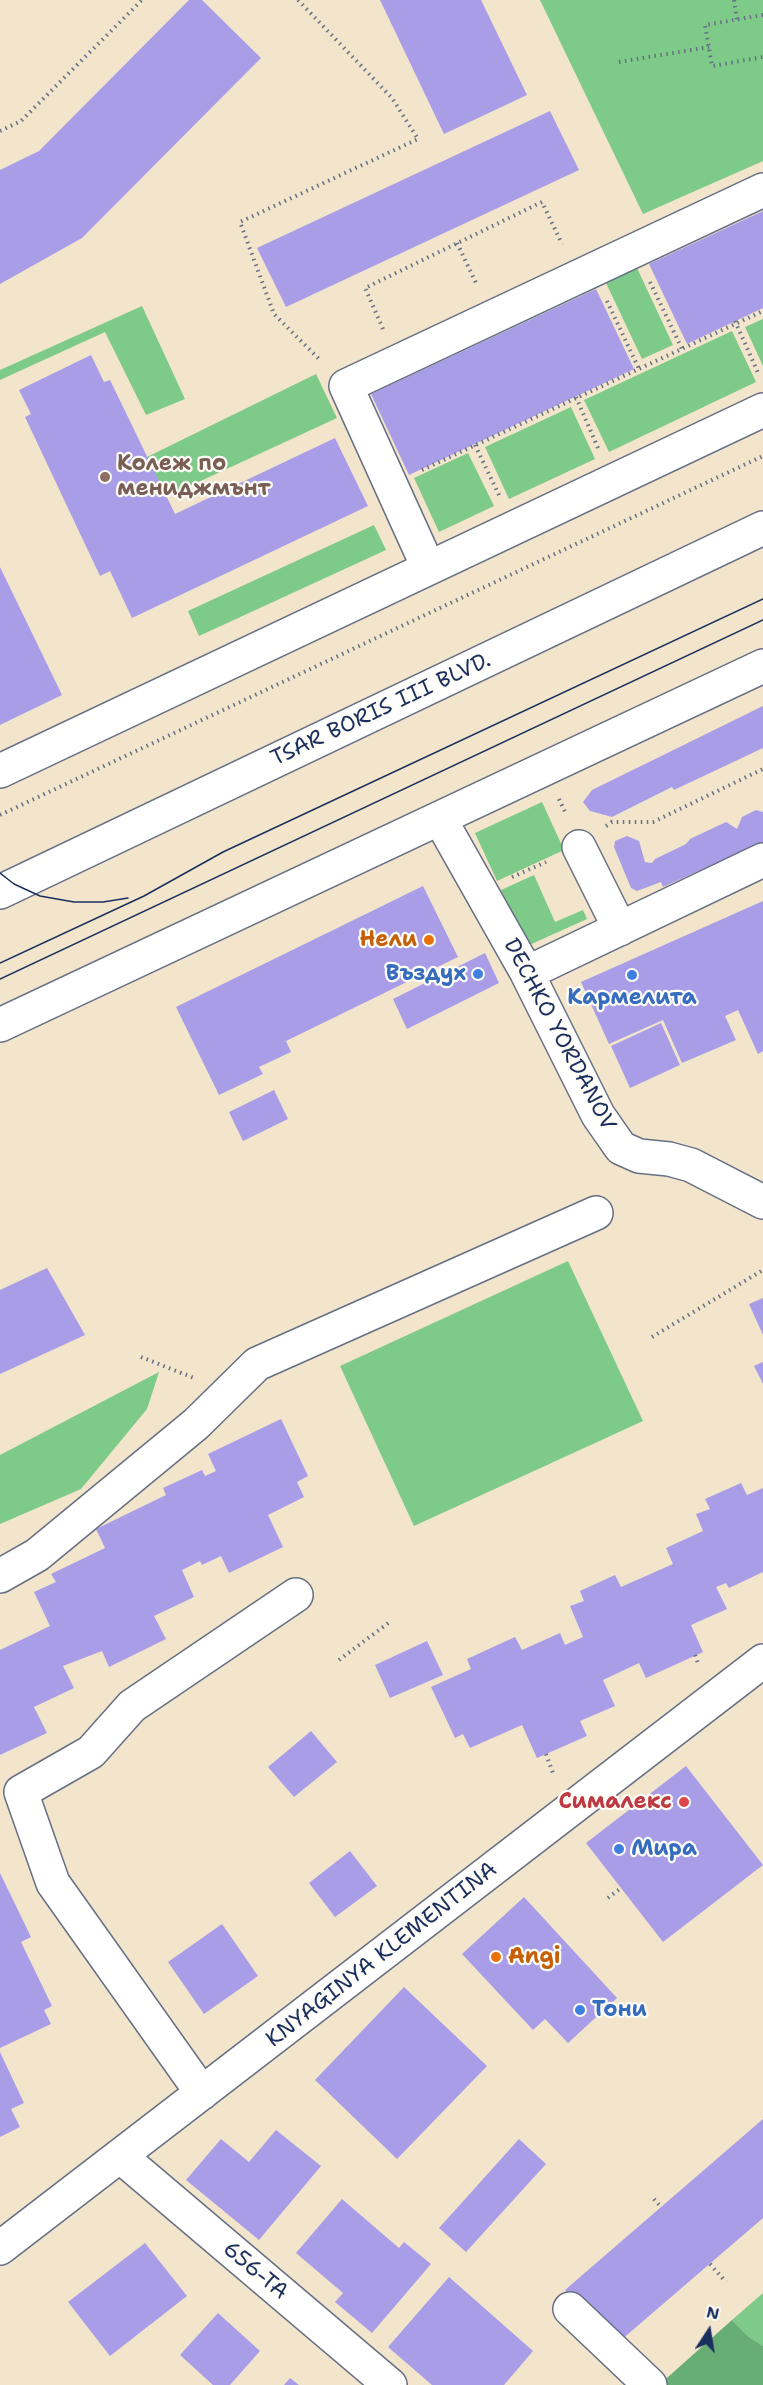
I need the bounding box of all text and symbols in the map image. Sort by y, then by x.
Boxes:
place label: Колеж по мениджмънт [117,451,271,502]
marker: Колеж по мениджмънт [98,470,112,484]
street label: TSAR BORIS III BLVD. [267,647,495,773]
place label: Нели [360,927,417,953]
marker: Нели [422,933,436,947]
street label: DECHKO YORDANOV [497,934,621,1136]
place label: Въздух [386,961,466,987]
marker: Въздух [471,967,485,981]
marker: Кармелита [625,968,639,982]
place label: Кармелита [567,985,697,1011]
place label: Сималекс [559,1789,672,1815]
marker: Сималекс [677,1795,691,1809]
place label: Мира [631,1836,697,1862]
marker: Мира [612,1842,626,1856]
street label: KNYAGINYA KLEMENTINA [261,1857,503,2053]
place label: Angi [508,1944,560,1970]
marker: Angi [489,1950,503,1964]
place label: Тони [592,1997,647,2023]
marker: Тони [573,2003,587,2017]
street label: 656-ТА [217,2236,293,2306]
north arrow [679,2301,739,2361]
text: N [704,2301,721,2324]

